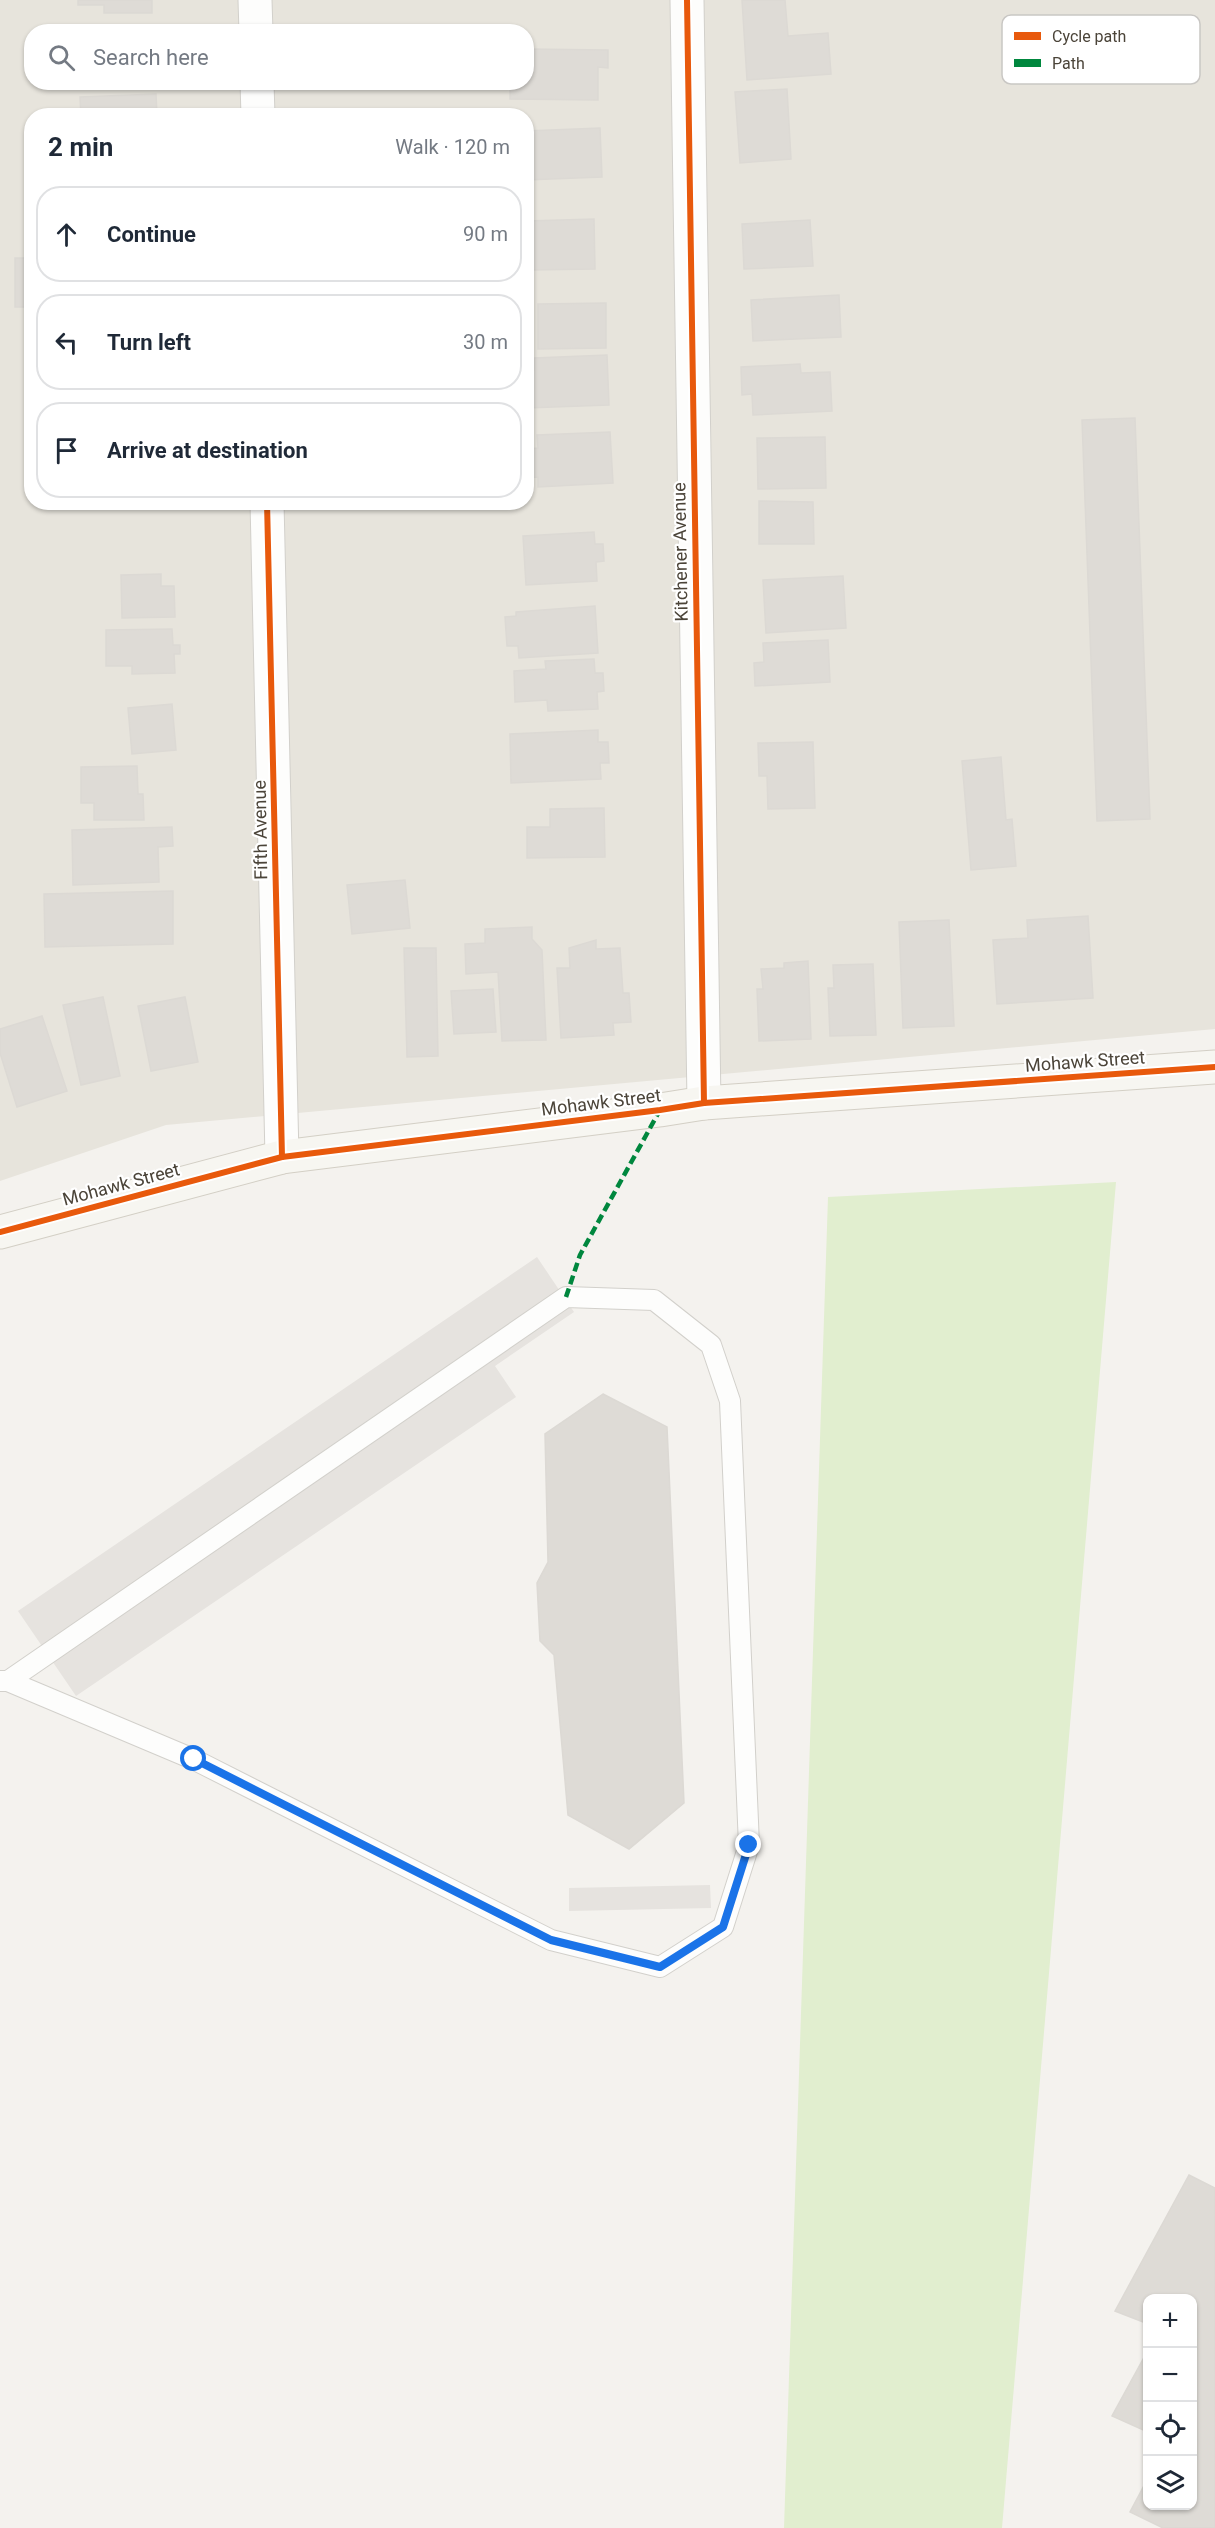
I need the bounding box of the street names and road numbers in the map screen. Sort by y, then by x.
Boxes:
street label: Kitchener Avenue [668,482,692,622]
street label: Fifth Avenue [249,780,271,880]
street label: Mohawk Street [1024,1046,1146,1076]
street label: Mohawk Street [540,1084,662,1120]
street label: Mohawk Street [60,1158,182,1210]

